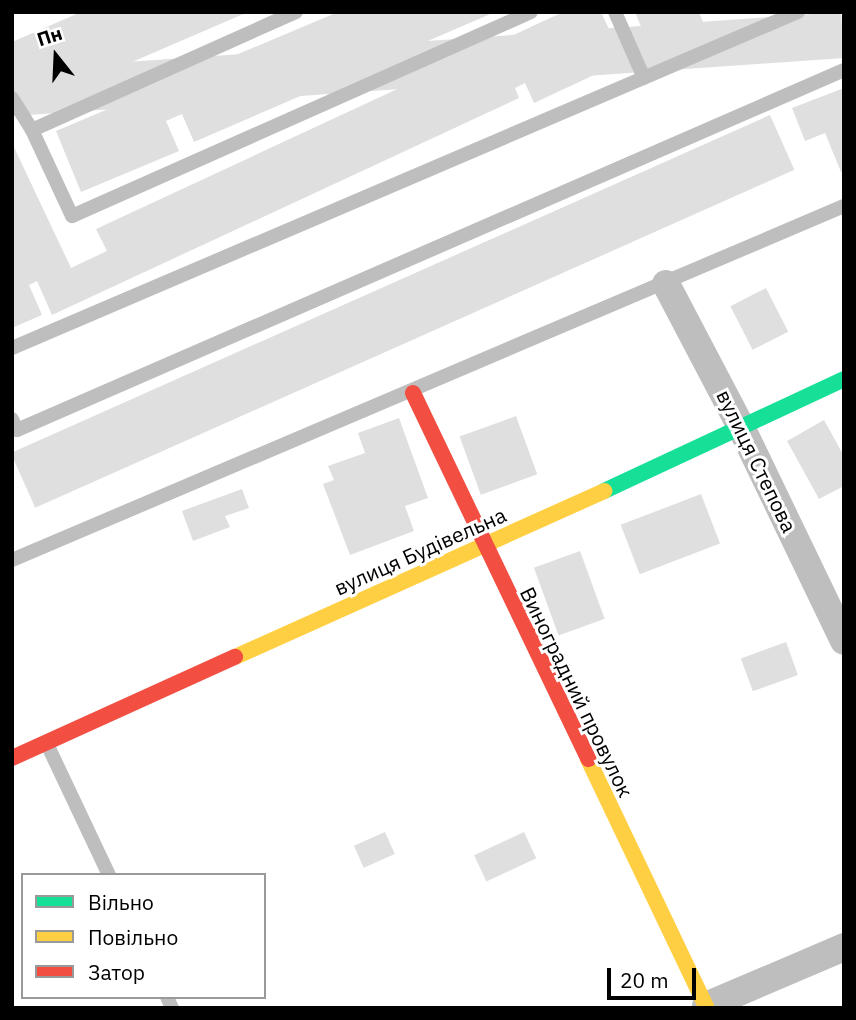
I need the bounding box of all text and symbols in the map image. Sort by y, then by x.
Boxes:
north arrow [21,21,91,91]
text: Пн [34,21,65,51]
street label: вулиця Степова [712,386,802,536]
street label: вулиця Будівельна [330,502,510,600]
street label: Виноградний провулок [515,583,639,801]
legend [21,873,266,999]
text: Вільно [88,888,154,916]
text: Повільно [88,923,178,951]
scale bar [611,954,700,998]
text: Затор [88,958,145,986]
text: 20 m [620,966,669,994]

